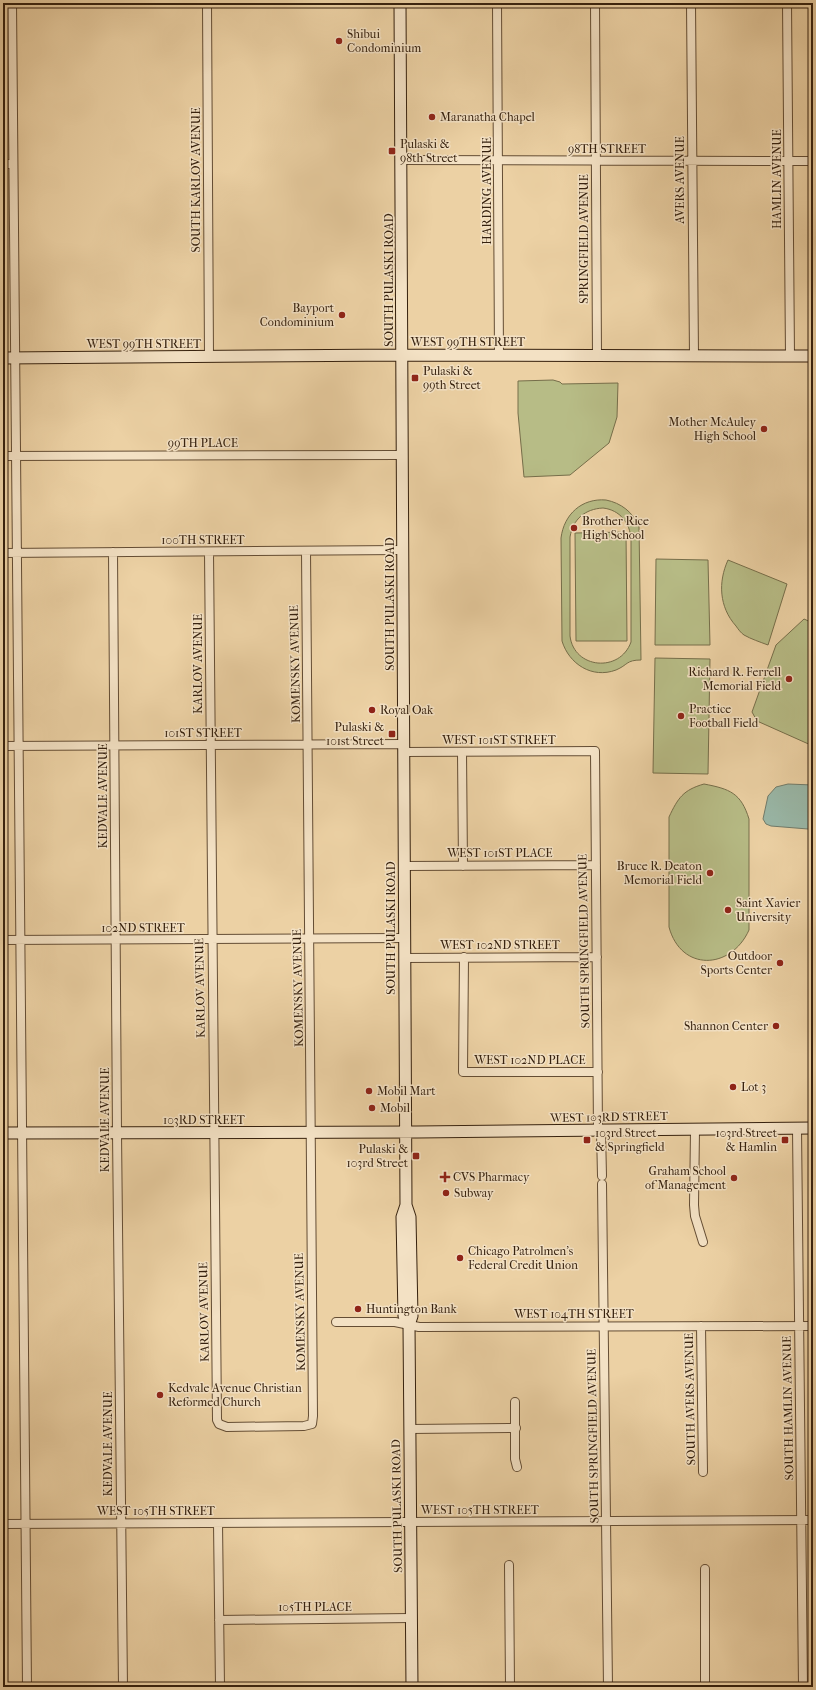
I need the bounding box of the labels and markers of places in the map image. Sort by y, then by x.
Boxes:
place label: Shibui Condominium [347,27,421,55]
marker: Shibui Condominium [334,36,344,46]
place label: Maranatha Chapel [440,110,536,124]
marker: Maranatha Chapel [427,112,437,122]
place label: Pulaski & 98th Street [400,137,458,165]
marker: Pulaski & 98th Street [387,146,397,156]
place label: Bayport Condominium [260,301,335,329]
marker: Bayport Condominium [337,310,347,320]
place label: Pulaski & 99th Street [423,364,482,392]
marker: Pulaski & 99th Street [410,373,420,383]
place label: Mother McAuley High School [669,415,757,443]
marker: Mother McAuley High School [759,424,769,434]
place label: Brother Rice High School [582,514,649,542]
marker: Brother Rice High School [569,523,579,533]
place label: Richard R. Ferrell Memorial Field [688,665,782,693]
marker: Richard R. Ferrell Memorial Field [784,674,794,684]
place label: Practice Football Field [689,702,759,730]
place label: Royal Oak [380,703,434,717]
marker: Royal Oak [367,705,377,715]
marker: Practice Football Field [676,711,686,721]
place label: Pulaski & 101st Street [326,720,385,748]
marker: Pulaski & 101st Street [387,729,397,739]
place label: Bruce R. Deaton Memorial Field [617,859,702,887]
marker: Bruce R. Deaton Memorial Field [705,868,715,878]
place label: Saint Xavier University [736,896,801,924]
marker: Saint Xavier University [723,905,733,915]
place label: Outdoor Sports Center [701,949,773,977]
marker: Outdoor Sports Center [775,958,785,968]
place label: Shannon Center [684,1019,769,1033]
marker: Shannon Center [771,1021,781,1031]
place label: Lot 3 [741,1080,766,1094]
marker: Lot 3 [728,1082,738,1092]
place label: Mobil Mart [377,1084,436,1098]
marker: Mobil Mart [364,1086,374,1096]
place label: Mobil [380,1101,411,1115]
marker: Mobil [367,1103,377,1113]
place label: 103rd Street & Springfield [595,1126,665,1154]
place label: 103rd Street & Hamlin [716,1126,778,1154]
marker: 103rd Street & Springfield [582,1135,592,1145]
marker: 103rd Street & Hamlin [780,1135,790,1145]
place label: Pulaski & 103rd Street [347,1142,409,1170]
marker: Pulaski & 103rd Street [411,1151,421,1161]
place label: Graham School of Management [645,1164,727,1192]
place label: CVS Pharmacy [453,1170,530,1184]
marker: CVS Pharmacy [440,1172,450,1182]
marker: Graham School of Management [729,1173,739,1183]
place label: Subway [454,1186,494,1200]
marker: Subway [441,1188,451,1198]
place label: Chicago Patrolmen's Federal Credit Union [468,1244,578,1272]
marker: Chicago Patrolmen's Federal Credit Union [455,1253,465,1263]
place label: Huntington Bank [366,1302,458,1316]
marker: Huntington Bank [353,1304,363,1314]
place label: Kedvale Avenue Christian Reformed Church [168,1381,302,1409]
marker: Kedvale Avenue Christian Reformed Church [155,1390,165,1400]

